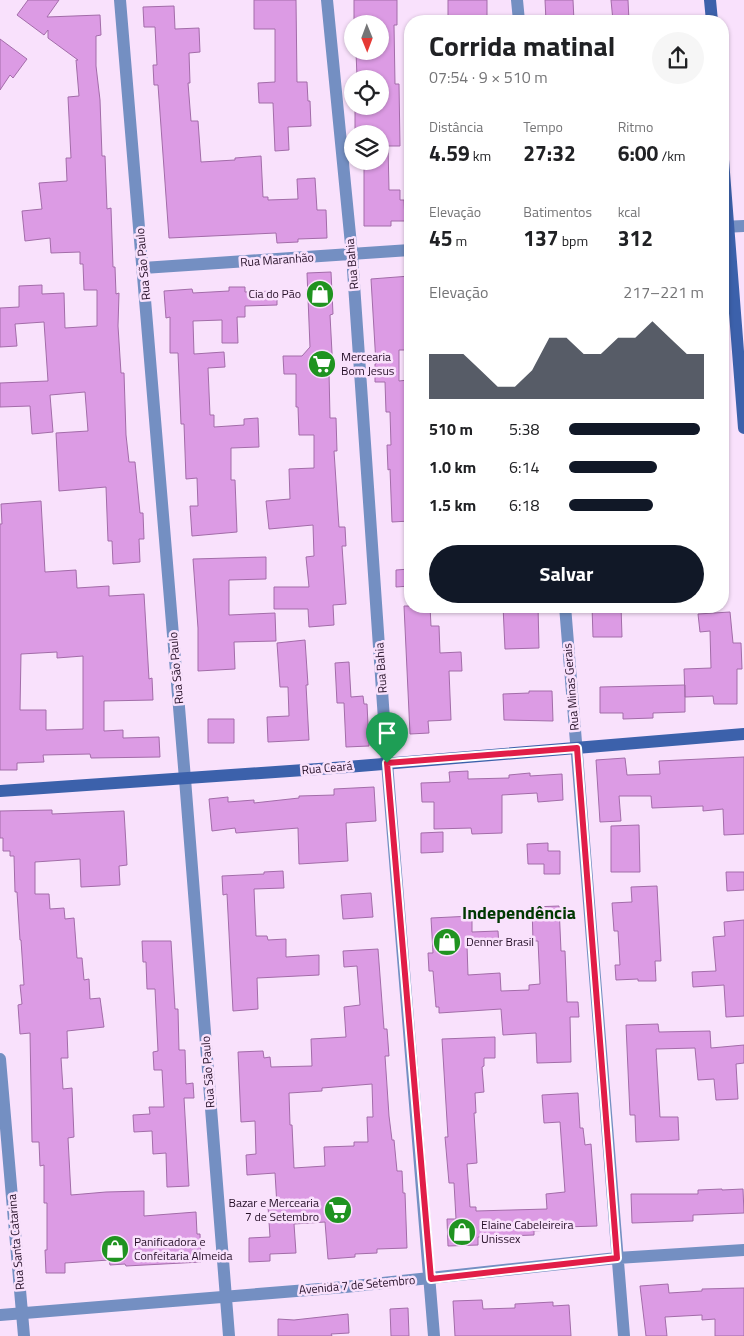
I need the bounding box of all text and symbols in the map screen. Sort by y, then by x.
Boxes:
north arrow [344,15,389,60]
map controls [344,15,389,170]
text: Corrida matinal [429,24,615,67]
button: share [652,32,704,84]
text: 07:54 · 9 × 510 m [429,65,548,89]
button: locate [344,70,389,115]
text: Distância [429,116,483,137]
text: Tempo [523,116,563,137]
text: Ritmo [618,116,653,137]
button: layers [344,125,389,170]
text: 4.59 [429,137,470,169]
text: 27:32 [523,137,576,169]
text: 6:00 [618,137,658,169]
text: km [470,145,491,166]
text: /km [658,145,686,166]
text: Elevação [429,201,481,222]
text: Batimentos [523,201,592,222]
text: kcal [618,201,641,222]
text: 45 [429,222,453,254]
text: 137 [523,222,559,254]
text: 312 [618,222,653,254]
street label: Rua São Paulo [130,227,155,301]
text: m [453,230,467,251]
text: bpm [559,230,588,251]
street label: Rua Bahia [340,238,363,290]
street label: Rua Maranhão [239,247,314,272]
shop icon: Cia do Pão [305,279,335,309]
text: Elevação [429,280,489,304]
text: 217–221 m [623,280,704,304]
place label: Cia do Pão [248,284,301,303]
place label: Mercearia Bom Jesus [341,347,395,380]
supermarket icon: Mercearia Bom Jesus [307,349,337,379]
text: 510 m [429,417,473,441]
text: 5:38 [509,417,539,441]
text: 1.0 km [429,455,476,479]
text: 6:14 [509,455,539,479]
text: 1.5 km [429,493,476,517]
text: 6:18 [509,493,539,517]
button: Salvar [429,545,704,603]
street label: Rua São Paulo [163,631,188,705]
street label: Rua Bahia [369,642,392,694]
street label: Rua Minas Gerais [557,642,584,732]
pin [366,712,408,763]
icon: arrive [373,719,401,747]
street label: Rua Ceará [301,756,353,779]
district label: Independência [462,899,576,926]
shop icon: Denner Brasil [432,927,462,957]
place label: Denner Brasil [466,932,534,951]
street label: Rua São Paulo [195,1035,220,1109]
street label: Rua Santa Catarina [2,1193,29,1291]
place label: Bazar e Mercearia 7 de Setembro [228,1193,319,1226]
supermarket icon: Bazar e Mercearia 7 de Setembro [323,1195,353,1225]
place label: Elaine Cabeleireira Unissex [481,1215,573,1248]
shop icon: Elaine Cabeleireira Unissex [447,1217,477,1247]
place label: Panificadora e Confeitaria Almeida [134,1232,232,1265]
shop icon: Panificadora e Confeitaria Almeida [100,1234,130,1264]
street label: Avenida 7 de Setembro [298,1270,416,1299]

